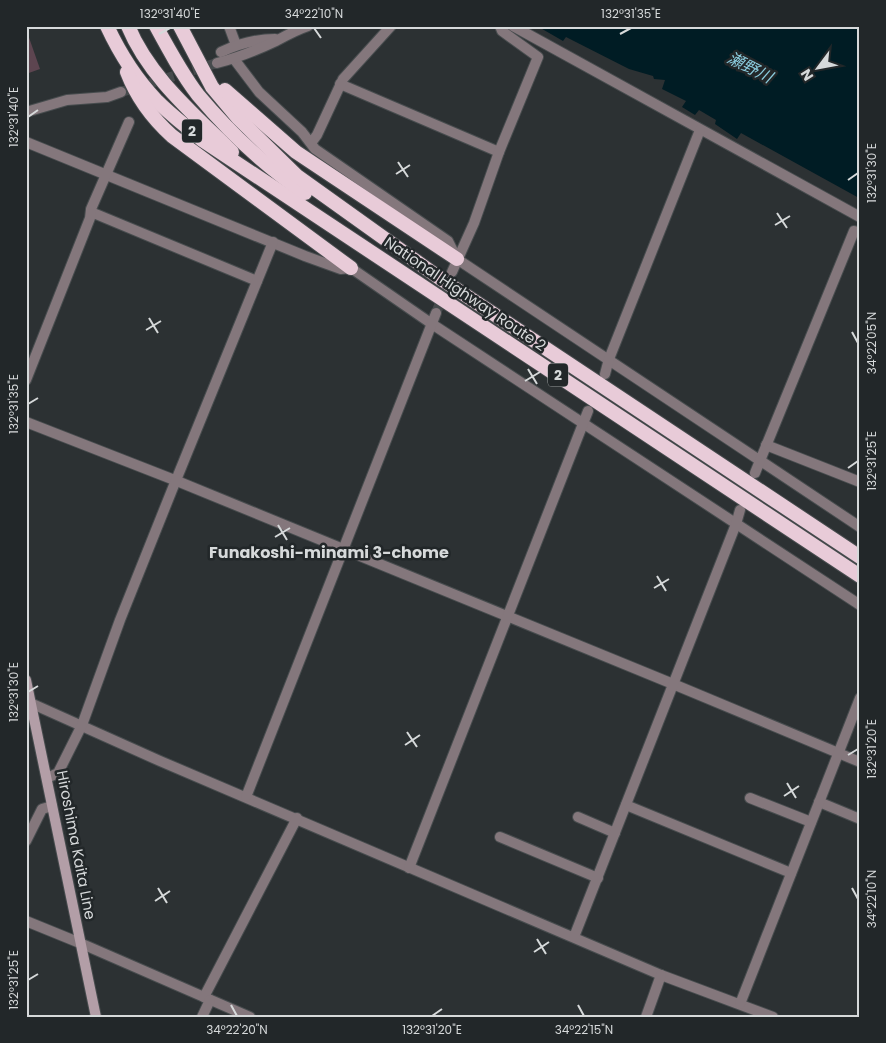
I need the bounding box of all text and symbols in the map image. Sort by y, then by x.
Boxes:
text: 132°31'40"E [140,5,200,22]
text: 34°22'10"N [285,5,343,22]
text: 132°31'35"E [601,5,661,22]
north arrow [794,42,844,92]
water label: 瀬野川 [723,46,778,89]
text: N [796,65,818,85]
text: 132°31'40"E [5,87,22,147]
road number: 2 [182,120,202,142]
text: 132°31'30"E [863,143,880,203]
street label: National Highway Route 2 [380,231,550,356]
text: 34°22'05"N [863,312,880,374]
road number: 2 [548,364,568,386]
text: 132°31'35"E [5,374,22,434]
text: 132°31'25"E [863,431,880,491]
district label: Funakoshi-minami 3-chome [209,541,449,564]
text: 132°31'30"E [5,662,22,722]
text: 132°31'20"E [863,719,880,779]
street label: Hiroshima Kaita Line [52,769,101,921]
text: 34°22'10"N [863,870,880,928]
text: 132°31'25"E [5,950,22,1010]
text: 34°22'20"N [206,1021,268,1038]
text: 132°31'20"E [402,1021,462,1038]
text: 34°22'15"N [555,1021,613,1038]

